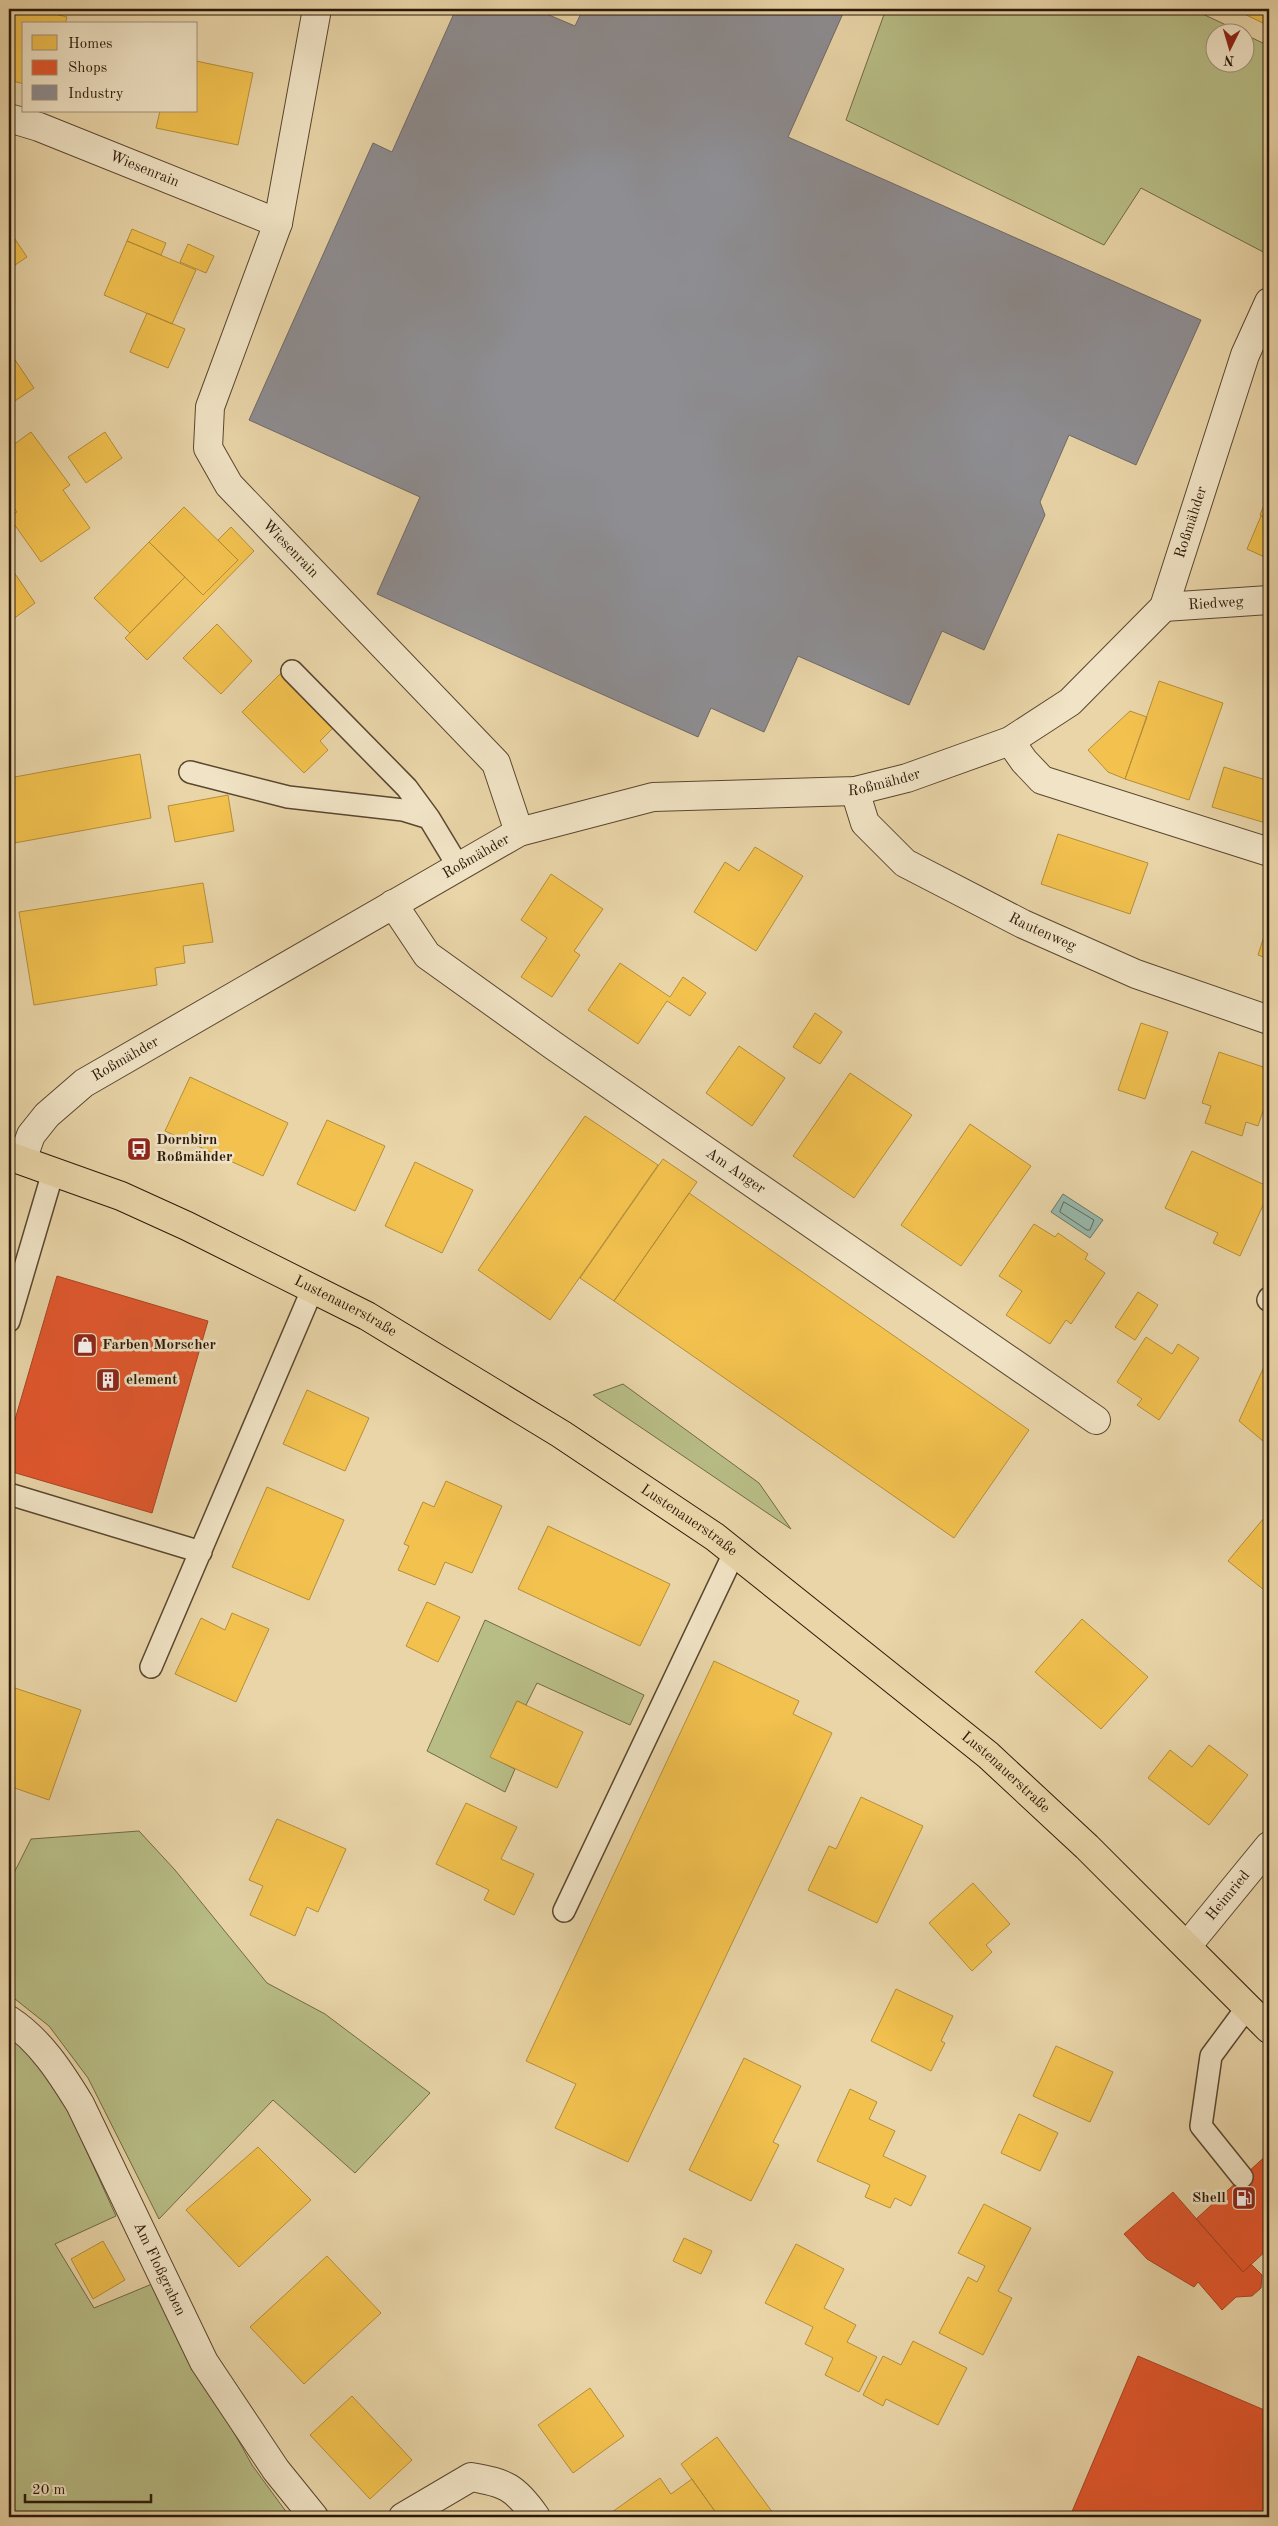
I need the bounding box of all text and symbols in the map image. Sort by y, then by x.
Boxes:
legend [22,22,198,112]
north arrow [1206,22,1256,72]
text: Homes [68,37,113,52]
text: N [1223,52,1235,67]
text: Shops [68,61,107,76]
text: Industry [68,87,124,102]
street label: Wiesenrain [108,149,181,190]
street label: Roßmähder [1173,485,1210,560]
street label: Wiesenrain [260,517,321,581]
street label: Riedweg [1188,594,1244,613]
street label: Roßmähder [848,766,922,799]
street label: Roßmähder [440,832,512,882]
street label: Rautenweg [1006,910,1078,954]
street label: Roßmähder [89,1034,162,1084]
place label: Dornbirn Roßmähder [156,1133,233,1165]
bus stop icon: Dornbirn Roßmähder [126,1136,152,1162]
street label: Am Anger [703,1146,768,1197]
street label: Lustenauerstraße [292,1273,399,1340]
shop icon: Farben Morscher [72,1332,98,1358]
place label: Farben Morscher [102,1338,217,1353]
building icon: element [95,1367,121,1393]
place label: element [126,1373,178,1388]
street label: Lustenauerstraße [638,1482,740,1559]
street label: Lustenauerstraße [958,1729,1053,1816]
street label: Heimried [1203,1868,1253,1924]
fuel station icon: Shell [1231,2185,1257,2211]
place label: Shell [1192,2191,1226,2206]
street label: Am Floßgraben [131,2220,188,2318]
scale bar [25,2471,151,2503]
text: 20 m [32,2483,66,2498]

